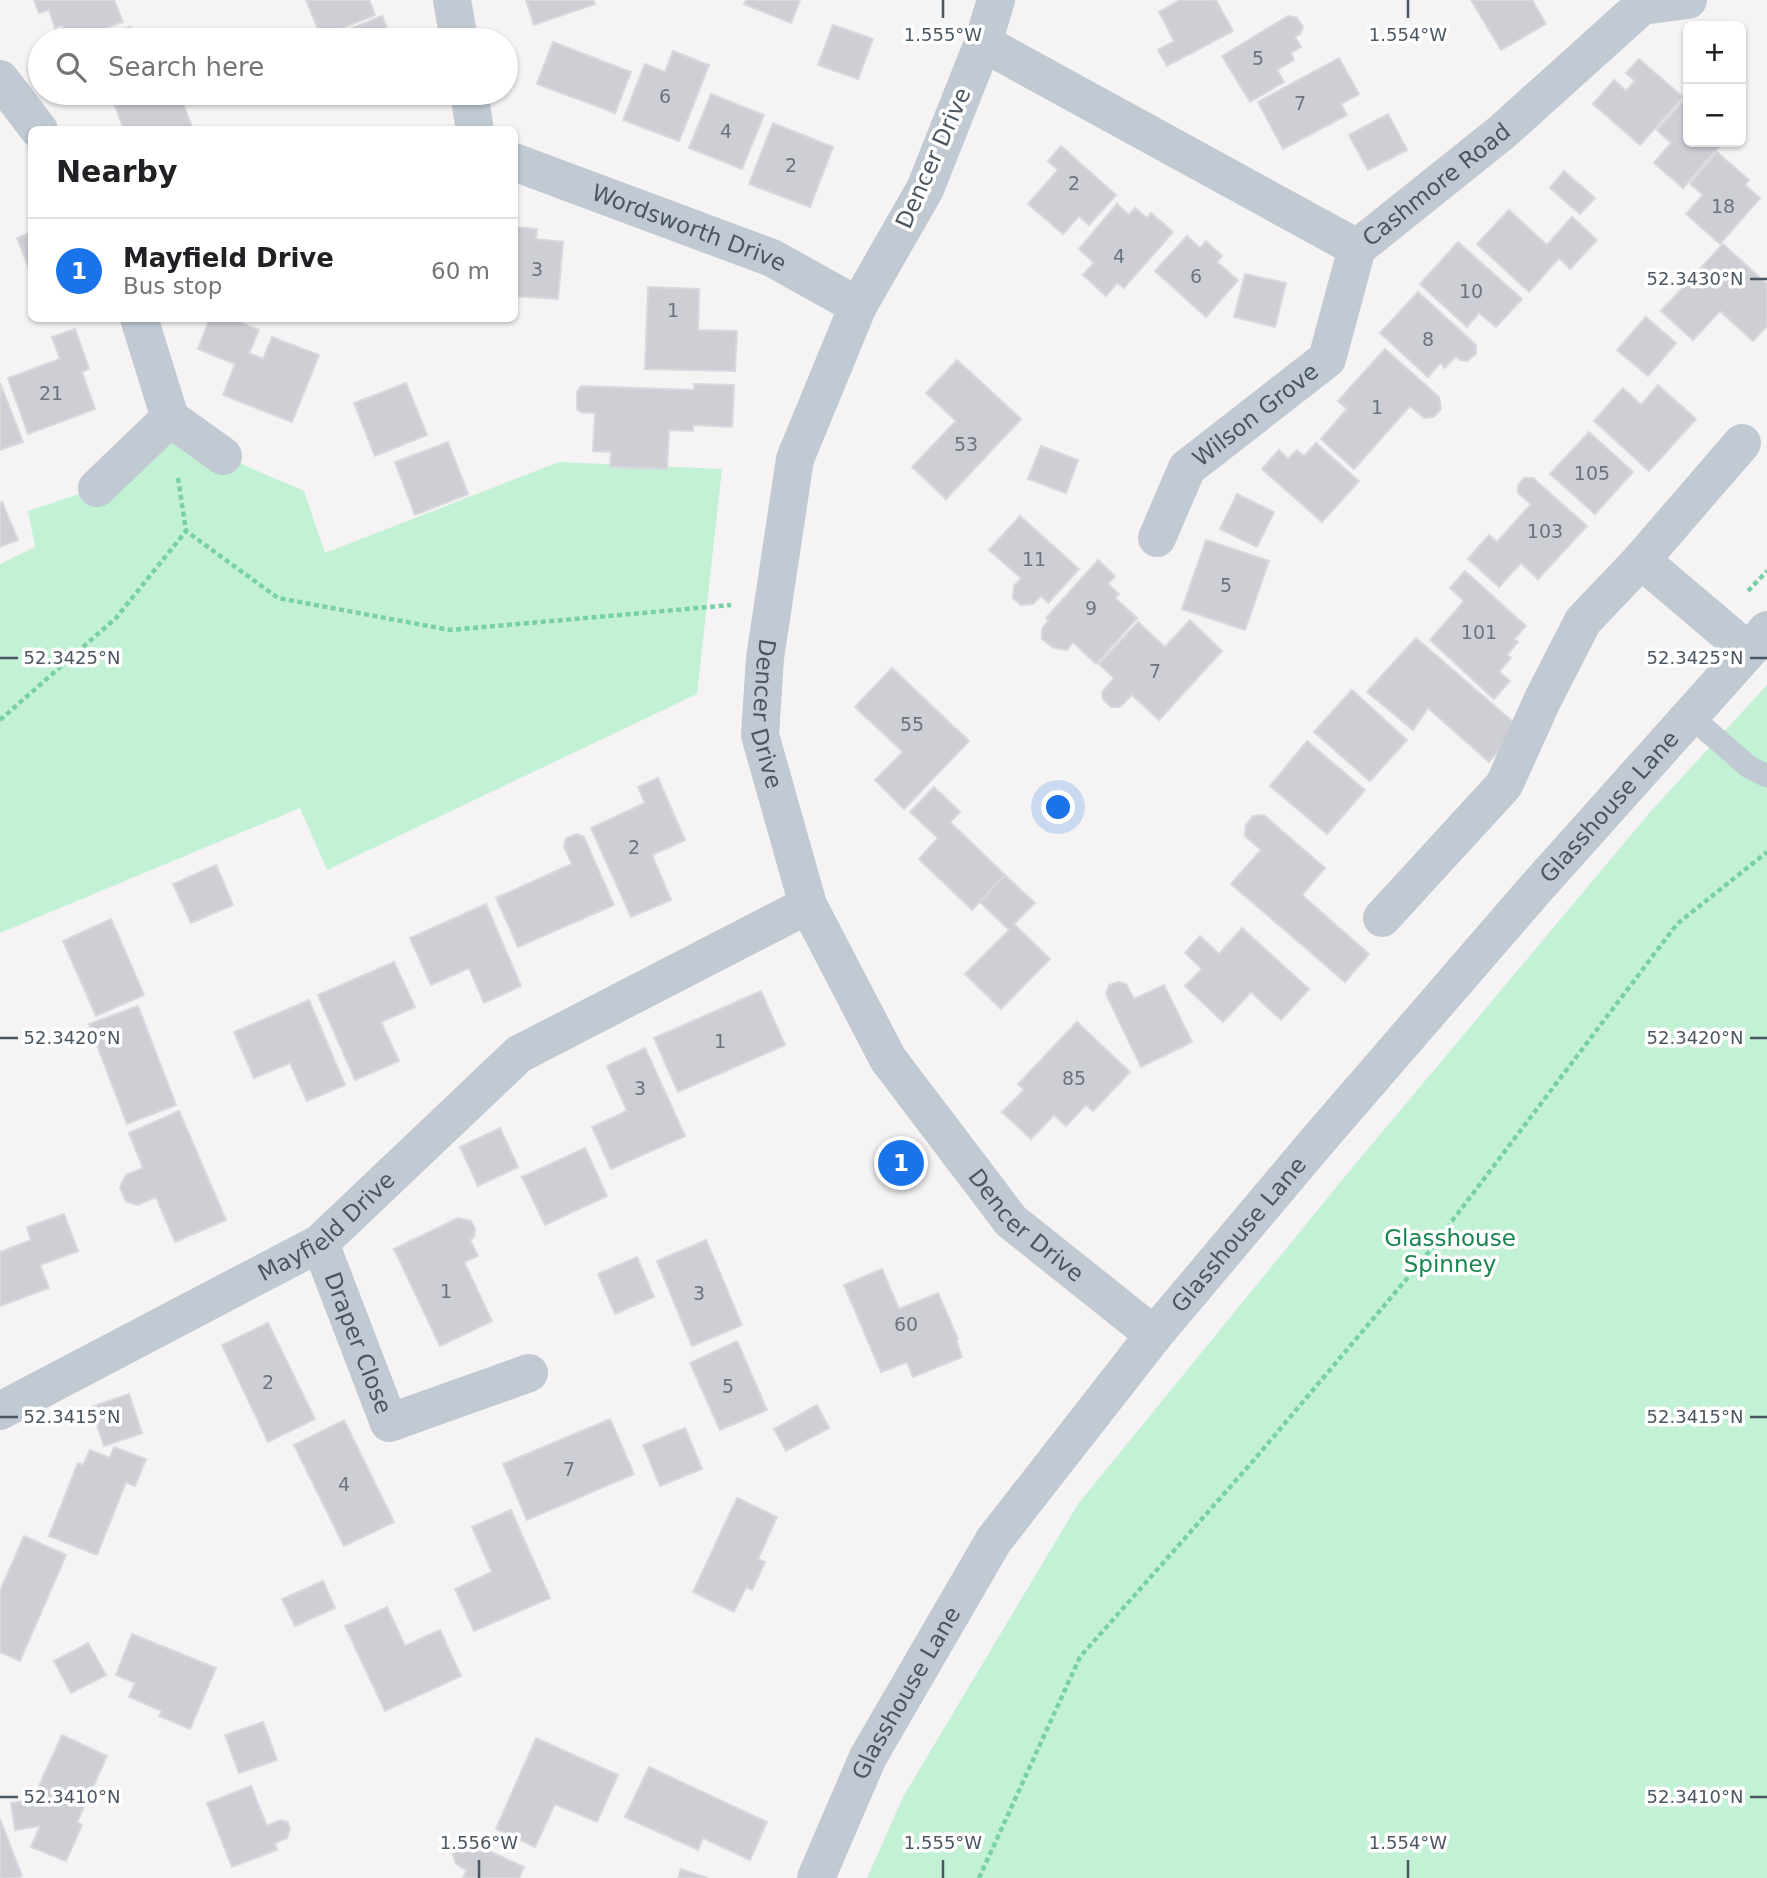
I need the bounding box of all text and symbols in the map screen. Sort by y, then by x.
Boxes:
map controls [1683,21,1746,147]
button: + [1683,21,1746,84]
text: 1.555°W [904,24,982,45]
text: 1.554°W [1369,24,1447,45]
search box [28,28,518,105]
house number: 5 [1252,47,1264,69]
icon: search [52,48,90,86]
text: Search here [108,52,264,82]
street label: Dencer Drive [890,84,976,232]
button: − [1683,84,1746,147]
house number: 6 [659,85,671,107]
house number: 7 [1294,92,1306,114]
street label: Cashmore Road [1357,118,1515,251]
house number: 4 [720,120,732,142]
text: Nearby [56,154,178,189]
house number: 2 [785,154,797,176]
house number: 2 [1068,172,1080,194]
street label: Wordsworth Drive [588,179,791,276]
house number: 18 [1711,195,1735,217]
text: Mayfield Drive [123,243,334,273]
house number: 4 [1113,245,1125,267]
text: 1 [71,258,87,284]
text: 60 m [431,258,490,284]
house number: 3 [531,258,543,280]
house number: 6 [1190,265,1202,287]
text: 52.3430°N [1647,268,1743,289]
text: Bus stop [123,273,222,299]
house number: 10 [1459,280,1483,302]
house number: 1 [667,299,679,321]
house number: 8 [1422,328,1434,350]
street label: Wilson Grove [1188,358,1323,471]
house number: 21 [39,382,63,404]
house number: 1 [1371,396,1383,418]
house number: 53 [954,433,978,455]
house number: 105 [1574,462,1610,484]
house number: 103 [1527,520,1563,542]
house number: 11 [1022,548,1046,570]
house number: 5 [1220,574,1232,596]
house number: 9 [1085,597,1097,619]
house number: 101 [1461,621,1497,643]
street label: Dencer Drive [746,637,787,791]
text: 52.3425°N [24,647,120,668]
text: 52.3425°N [1647,647,1743,668]
house number: 7 [1149,660,1161,682]
house number: 55 [900,713,924,735]
street label: Glasshouse Lane [1534,725,1684,888]
your location [1041,790,1075,824]
house number: 2 [628,836,640,858]
text: 52.3420°N [24,1027,120,1048]
text: 52.3420°N [1647,1027,1743,1048]
house number: 1 [714,1030,726,1052]
house number: 85 [1062,1067,1086,1089]
house number: 3 [634,1077,646,1099]
pin: 1 [878,1137,924,1189]
street label: Glasshouse Lane [1166,1152,1311,1317]
street label: Dencer Drive [963,1164,1089,1287]
street label: Mayfield Drive [253,1166,400,1286]
park label: Glasshouse Spinney [1384,1225,1516,1277]
street label: Draper Close [319,1268,397,1417]
house number: 1 [440,1280,452,1302]
house number: 3 [693,1282,705,1304]
house number: 60 [894,1313,918,1335]
house number: 2 [262,1371,274,1393]
house number: 5 [722,1375,734,1397]
text: 52.3415°N [24,1406,120,1427]
text: 52.3415°N [1647,1406,1743,1427]
house number: 7 [563,1458,575,1480]
house number: 4 [338,1473,350,1495]
street label: Glasshouse Lane [847,1602,965,1783]
text: 52.3410°N [24,1786,120,1807]
text: 52.3410°N [1647,1786,1743,1807]
text: 1.556°W [440,1832,518,1853]
text: 1.555°W [904,1832,982,1853]
text: 1.554°W [1369,1832,1447,1853]

